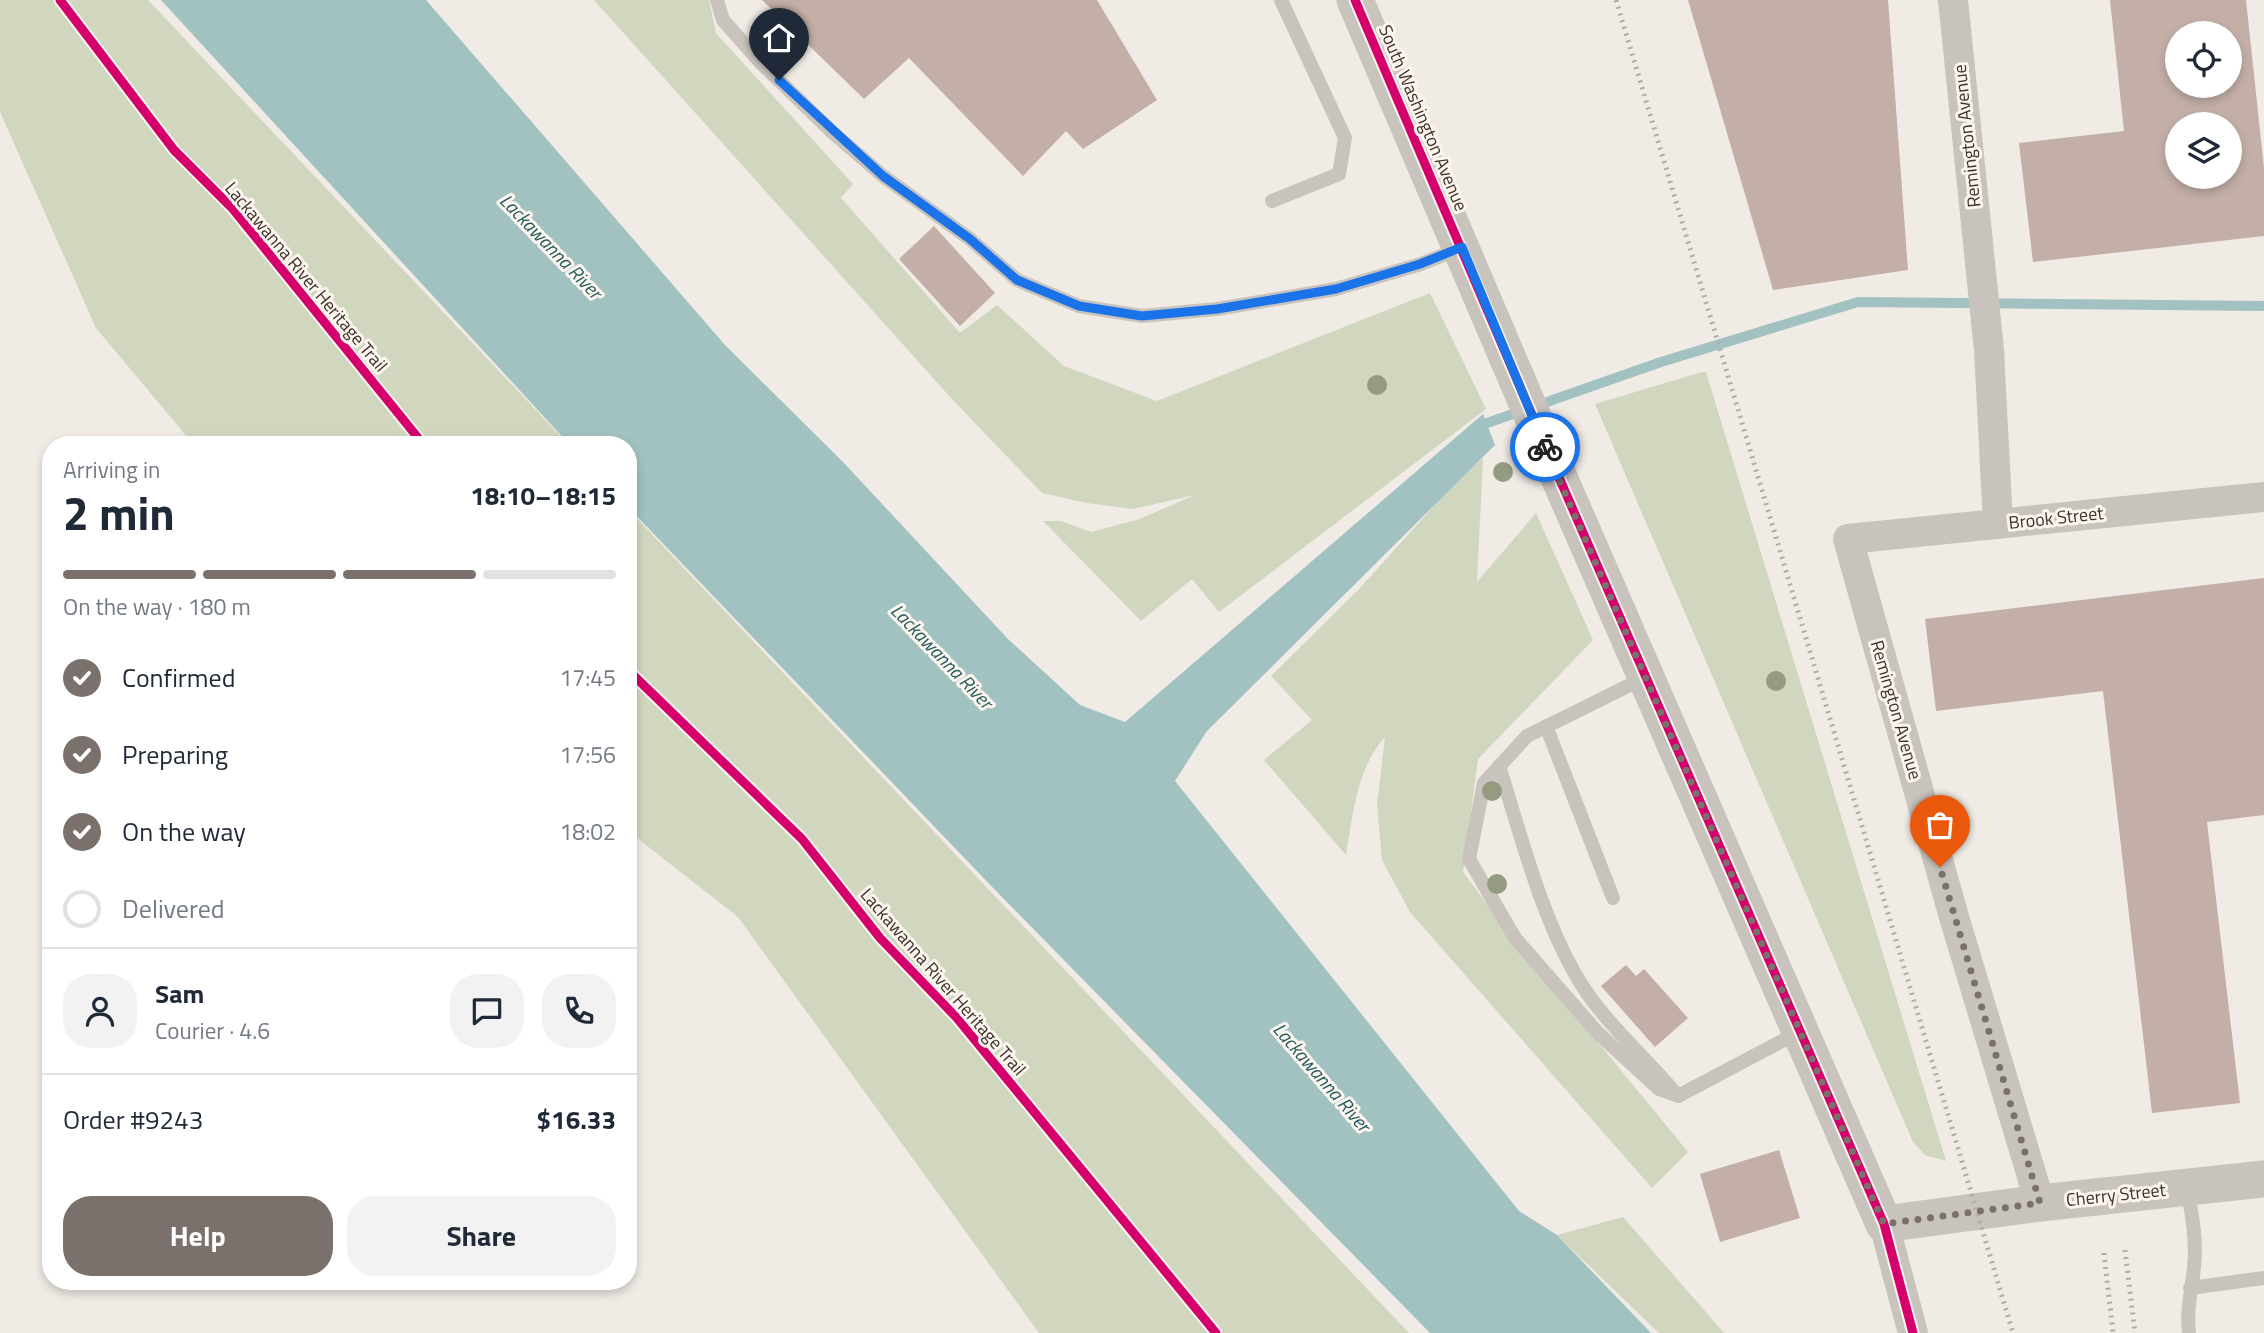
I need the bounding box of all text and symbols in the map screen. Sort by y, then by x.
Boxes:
pin [749,8,809,80]
icon: home [760,19,798,57]
street label: South Washington Avenue [1372,20,1475,215]
map controls [2165,21,2242,189]
button: locate [2165,21,2242,98]
street label: Remington Avenue [1946,63,1987,209]
button: layers [2165,112,2242,189]
street label: Lackawanna River Heritage Trail [219,176,394,378]
water label: Lackawanna River [493,186,611,306]
courier [1510,412,1580,482]
icon: bike [1526,428,1564,466]
text: Arriving in [63,452,160,487]
text: 18:10–18:15 [470,476,616,515]
text: 2 min [63,478,175,548]
street label: Brook Street [2007,499,2105,536]
text: On the way · 180 m [63,589,251,624]
water label: Lackawanna River [884,596,1002,716]
street label: Remington Avenue [1864,637,1929,783]
text: Confirmed [122,658,236,697]
icon: check [63,659,101,697]
text: 17:45 [559,660,616,695]
text: Preparing [122,735,228,774]
icon: check [63,736,101,774]
text: 17:56 [559,737,616,772]
pin [1910,795,1970,867]
icon: bag [1921,806,1959,844]
text: On the way [122,812,246,851]
icon: check [63,813,101,851]
text: 18:02 [559,814,616,849]
street label: Lackawanna River Heritage Trail [854,882,1033,1081]
text: Delivered [122,889,225,928]
button: person [63,974,137,1048]
text: Sam [155,974,204,1013]
button: chat [450,974,524,1048]
button: phone [542,974,616,1048]
text: Courier · 4.6 [155,1013,270,1048]
water label: Lackawanna River [1267,1016,1379,1139]
text: Order #9243 [63,1100,203,1139]
text: $16.33 [537,1100,616,1139]
street label: Cherry Street [2065,1176,2168,1213]
button: Help [63,1196,333,1276]
button: Share [347,1196,616,1276]

